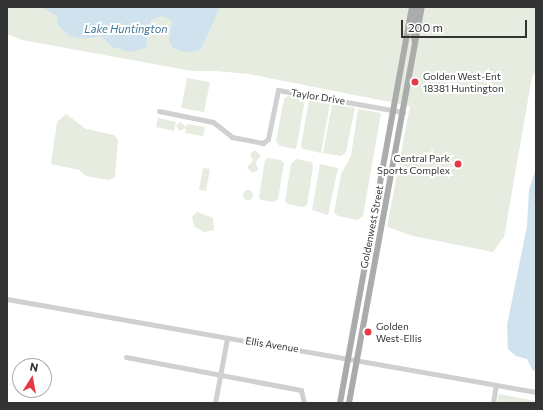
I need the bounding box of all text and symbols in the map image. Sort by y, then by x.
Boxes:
scale bar [403,12,529,38]
text: 200 m [408,20,443,34]
water label: Lake Huntington [84,22,168,36]
place label: Golden West-Ent 18381 Huntington [423,70,504,94]
marker: Golden West-Ent 18381 Huntington [410,77,420,87]
street label: Taylor Drive [290,87,346,107]
place label: Central Park Sports Complex [377,152,450,176]
marker: Central Park Sports Complex [453,159,463,169]
street label: Goldenwest Street [358,184,386,270]
place label: Golden West-Ellis [376,320,422,344]
marker: Golden West-Ellis [363,327,373,337]
street label: Ellis Avenue [245,335,299,355]
north arrow [12,358,52,398]
text: N [29,360,39,374]

